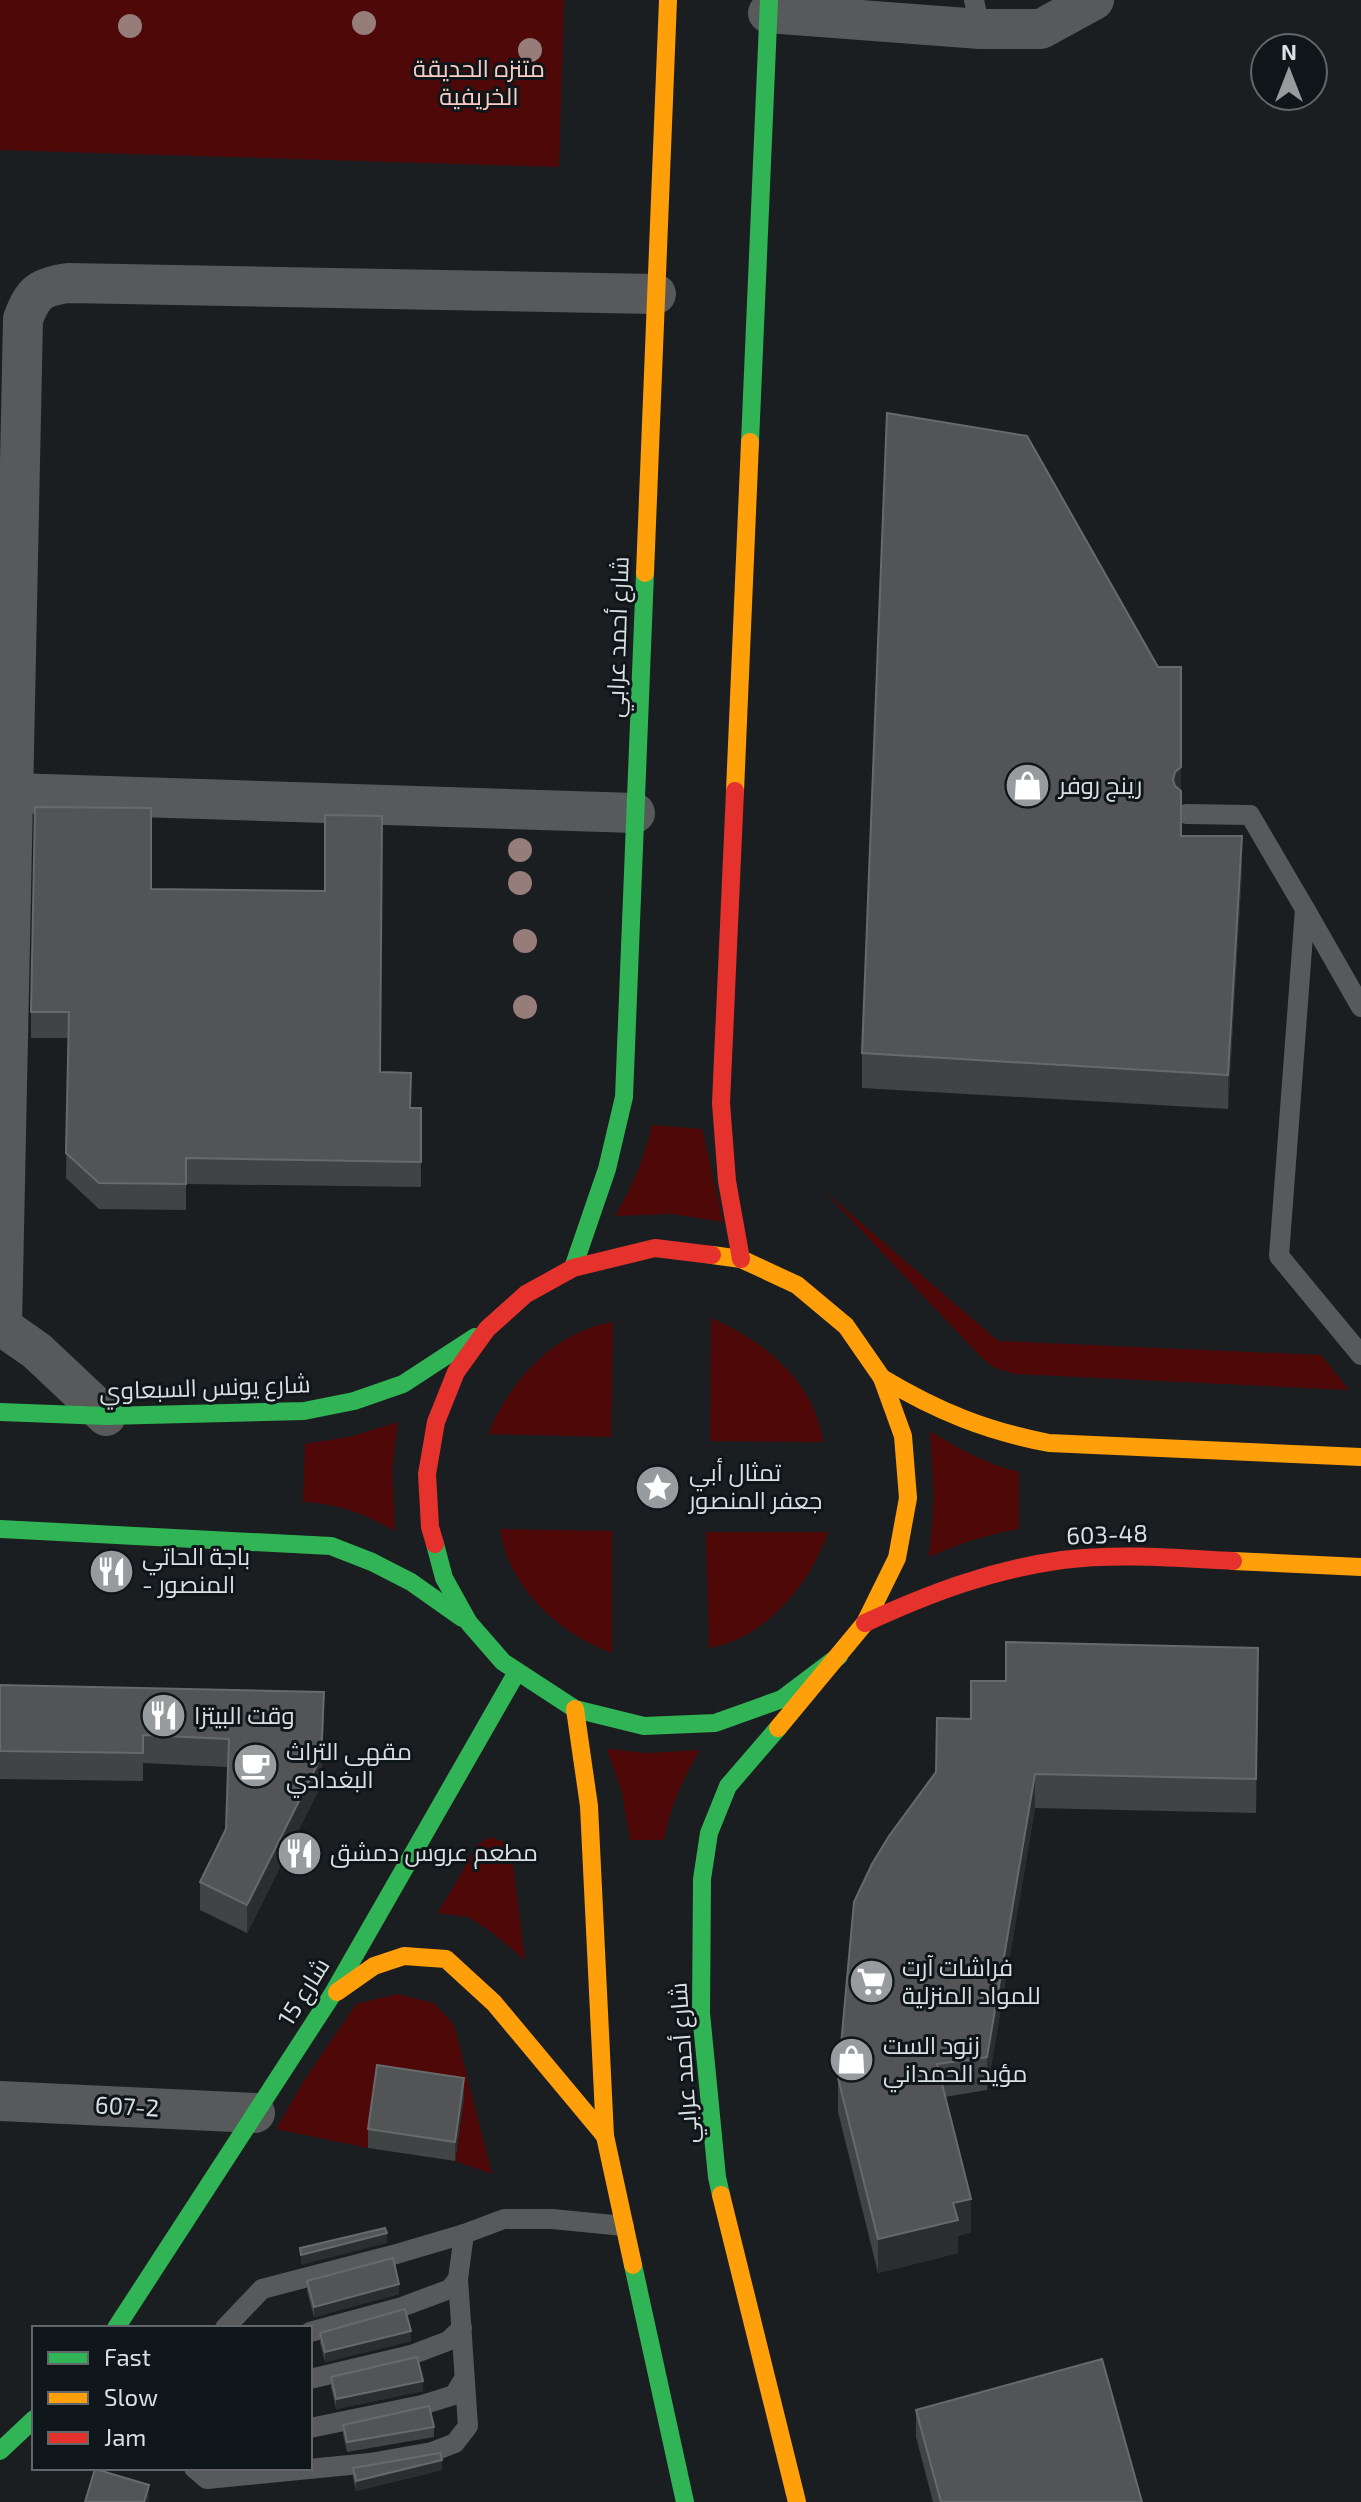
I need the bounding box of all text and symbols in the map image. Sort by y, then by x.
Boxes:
north arrow [1249,32,1329,112]
text: N [1281,38,1297,64]
park label: متنزه الحديقة الخريفية [413,53,545,110]
street label: شارع أحمد عرابي [599,556,640,718]
shop icon: رينج روفر [1004,762,1052,810]
place label: رينج روفر [1057,770,1142,802]
street label: شارع يونس السبعاوي [99,1368,311,1410]
place label: تمثال أبي جعفر المنصور [687,1457,822,1514]
place icon: تمثال أبي جعفر المنصور [634,1463,682,1511]
street label: 603-48 [1066,1518,1148,1549]
place label: باجة الحاتي - المنصور [142,1541,250,1598]
restaurant icon: باجة الحاتي - المنصور [87,1547,135,1595]
restaurant icon: وقت البيتزا [139,1692,187,1740]
place label: وقت البيتزا [194,1700,295,1729]
place label: مقهى التراث البغدادي [286,1736,412,1798]
cafe icon: مقهى التراث البغدادي [231,1742,279,1790]
restaurant icon: مطعم عروس دمشق [275,1829,323,1877]
place label: مطعم عروس دمشق [330,1837,538,1869]
street label: شارع 15 [271,1952,337,2032]
place label: فراشات آرت للمواد المنزلية [902,1952,1040,2009]
supermarket icon: فراشات آرت للمواد المنزلية [847,1958,895,2006]
street label: شارع أحمد عرابي [662,1981,709,2145]
place label: زنود الست مؤيد الحمداني [883,2030,1028,2093]
shop icon: زنود الست مؤيد الحمداني [828,2036,876,2084]
street label: 607-2 [94,2089,160,2122]
legend [32,2326,312,2470]
text: Fast [104,2342,151,2371]
text: Slow [104,2382,158,2411]
text: Jam [104,2422,146,2451]

